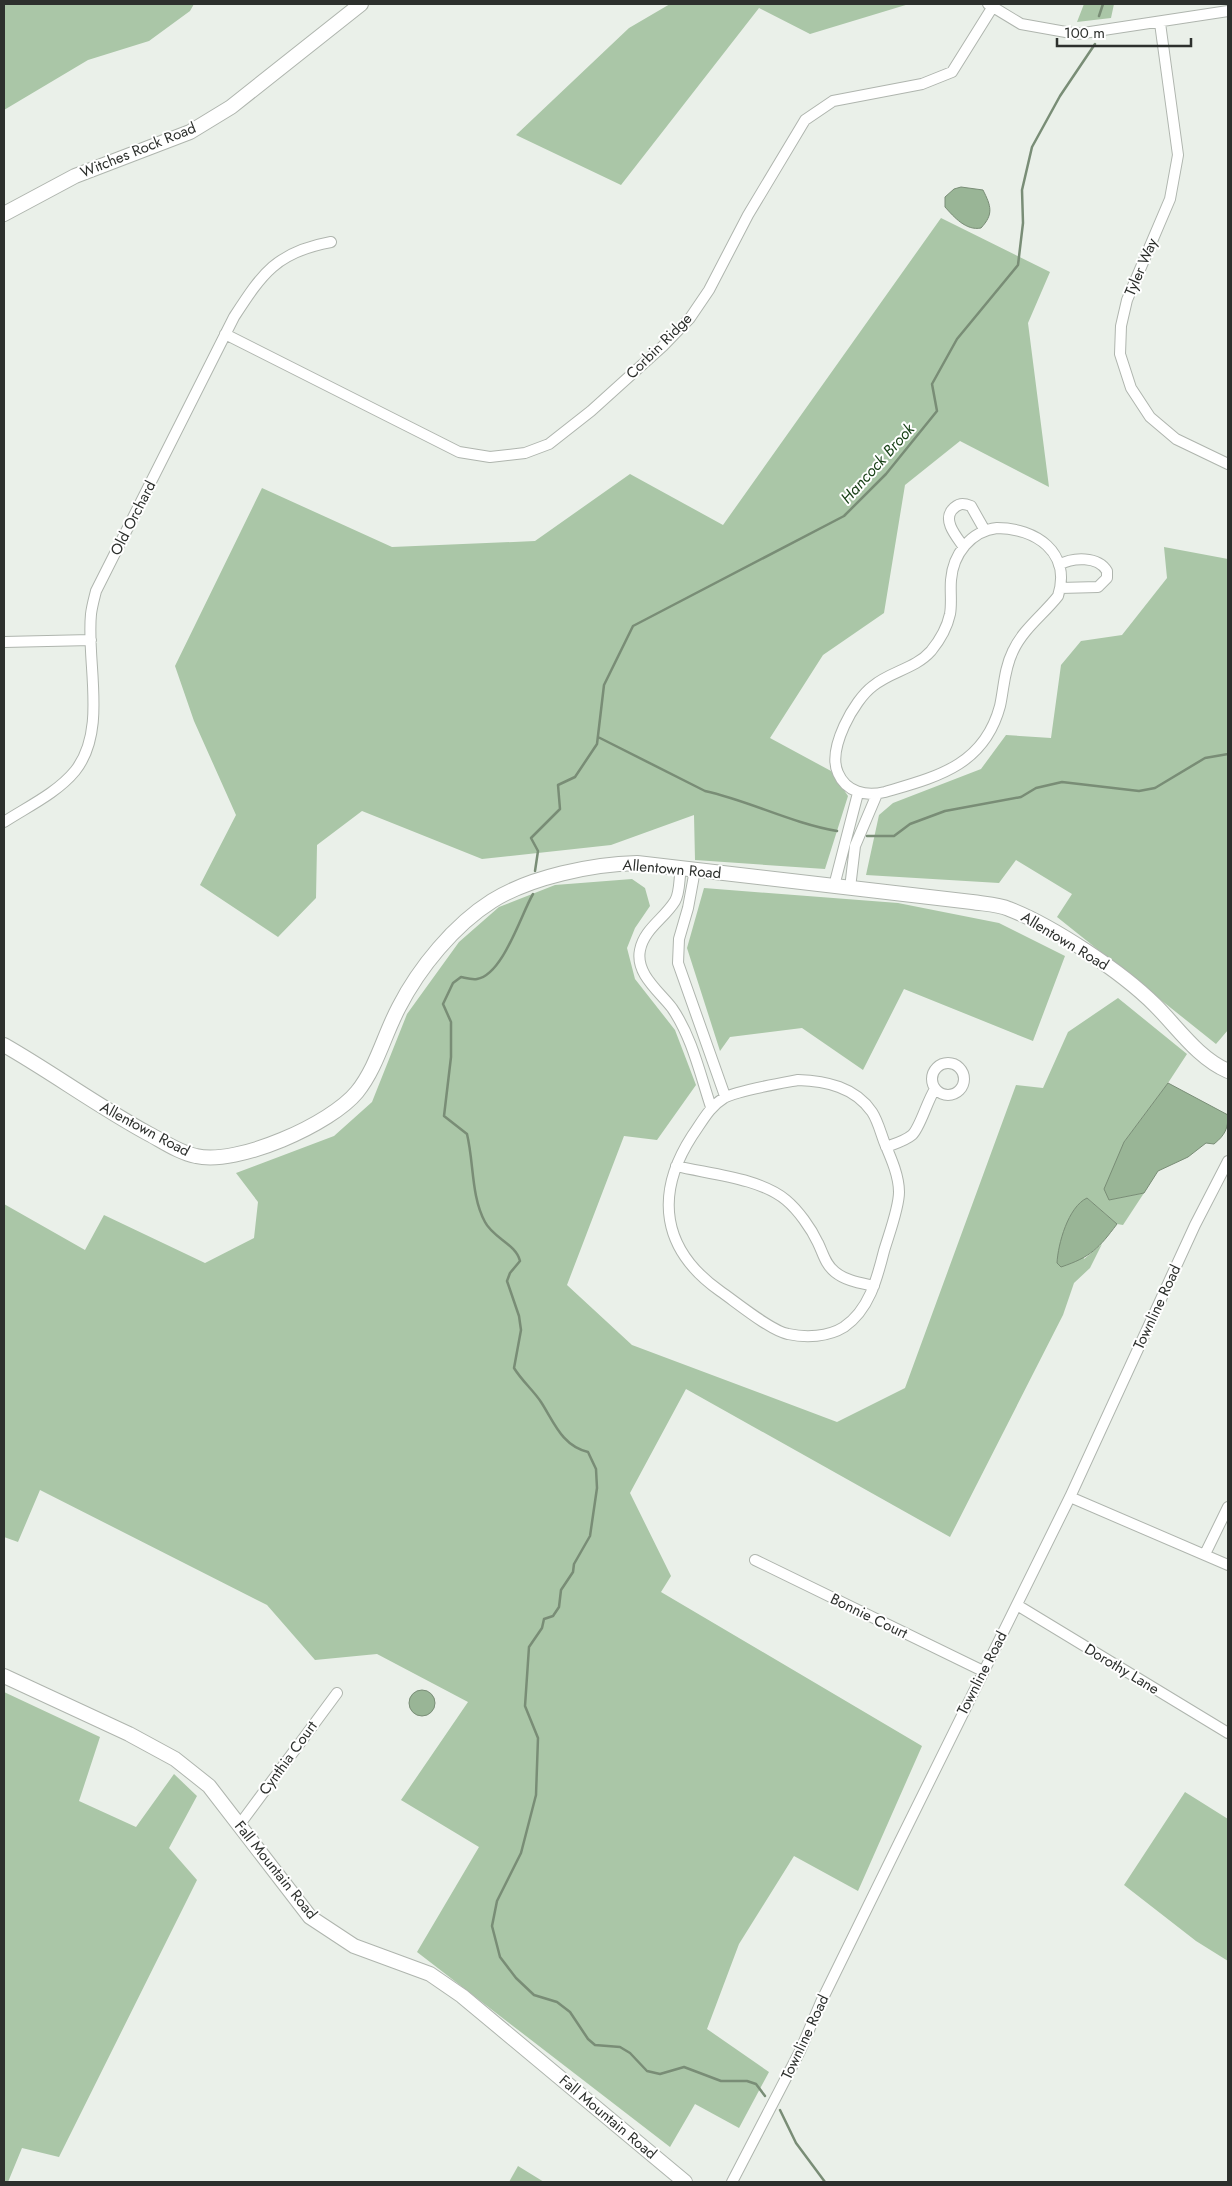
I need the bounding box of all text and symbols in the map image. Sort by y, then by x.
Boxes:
scale bar [1057,15,1191,47]
text: 100 m [1064,22,1105,44]
street label: Witches Rock Road [77,117,199,183]
street label: Tyler Way [1119,234,1163,299]
street label: Corbin Ridge [621,308,697,384]
water label: Hancock Brook [835,417,920,508]
street label: Old Orchard [105,477,161,559]
street label: Allentown Road [622,854,722,884]
street label: Allentown Road [1017,906,1113,976]
street label: Allentown Road [96,1096,194,1162]
street label: Townline Road [1128,1261,1186,1353]
street label: Bonnie Court [827,1588,912,1644]
street label: Townline Road [951,1627,1013,1719]
street label: Dorothy Lane [1081,1638,1164,1700]
street label: Cynthia Court [254,1716,323,1800]
street label: Fall Mountain Road [229,1816,323,1924]
street label: Townline Road [776,1991,834,2083]
street label: Fall Mountain Road [555,2070,661,2164]

